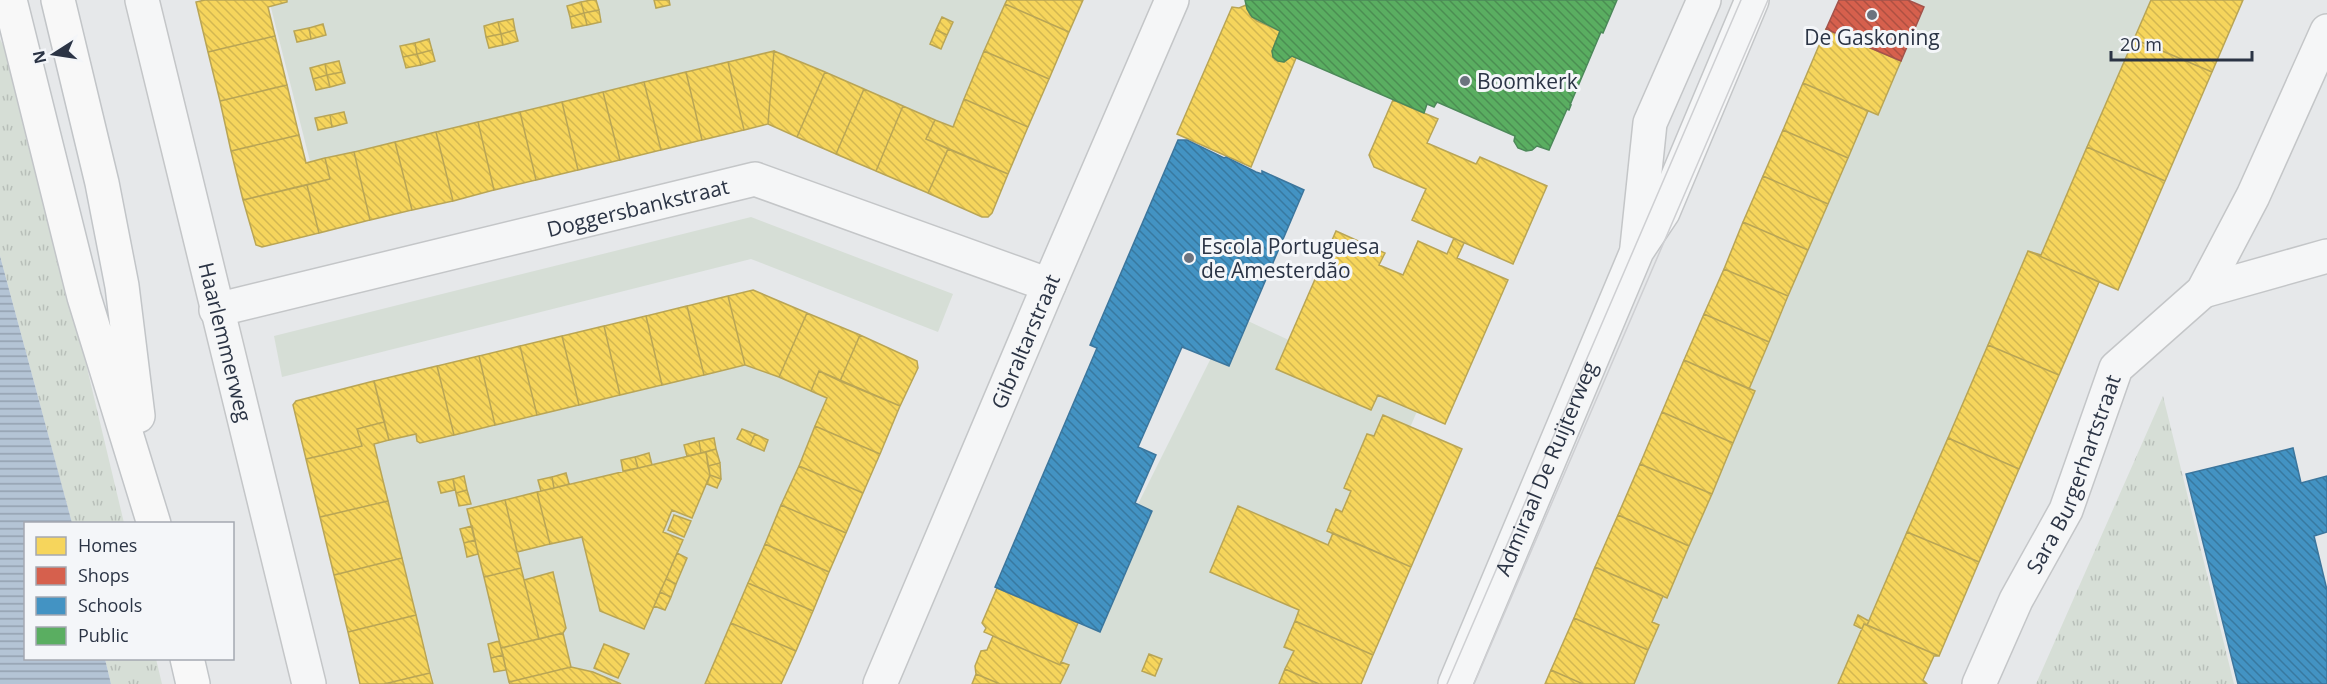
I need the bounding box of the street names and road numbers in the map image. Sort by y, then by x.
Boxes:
street label: Doggersbankstraat [544,172,732,243]
street label: Haarlemmerweg [193,259,258,425]
street label: Gibraltarstraat [984,270,1066,413]
street label: Admiraal De Ruijterweg [1488,357,1603,580]
street label: Sara Burgerhartstraat [2020,371,2127,578]

